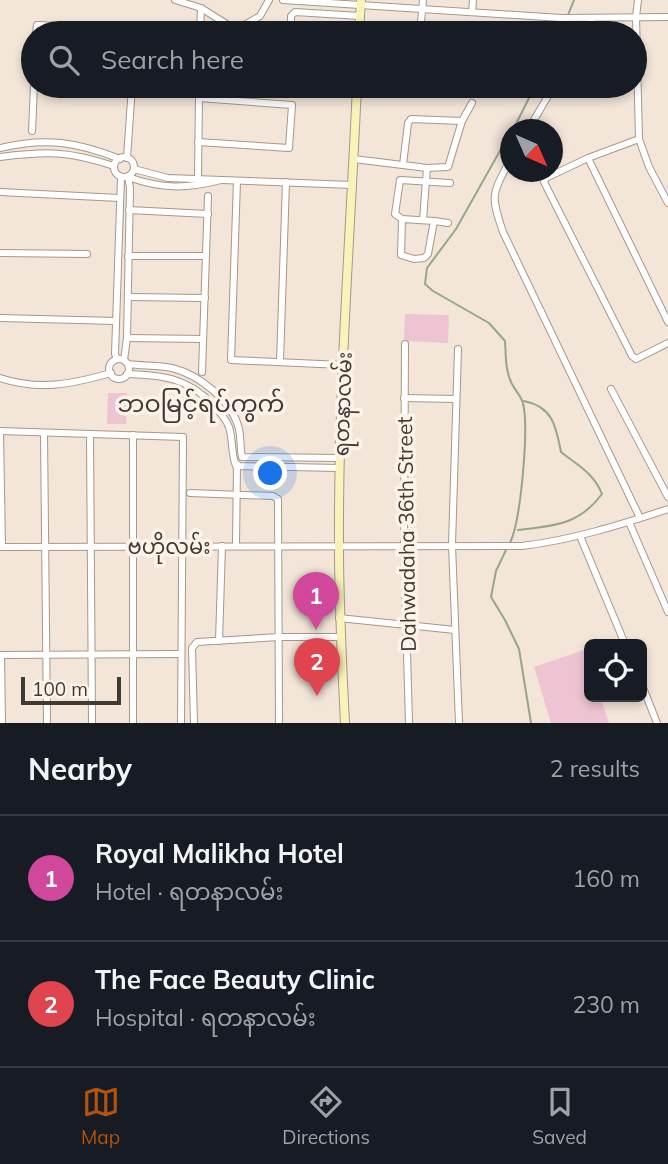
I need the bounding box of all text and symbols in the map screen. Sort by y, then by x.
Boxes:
search box [21,21,647,98]
icon: search [45,41,83,79]
text: Search here [101,43,244,76]
north arrow [500,119,563,182]
street label: ရတနာလမ်း [325,351,362,457]
district label: ဘဝမြင့်ရပ်ကွက် [117,388,285,423]
street label: Dahwadaha 36th Street [391,416,421,652]
your location [253,456,287,490]
street label: ဗဟိုလမ်း [128,531,210,564]
pin: 1 [293,572,339,630]
pin: 2 [294,638,340,696]
map controls [584,639,647,702]
button: locate [584,639,647,702]
scale bar [21,674,121,706]
text: 100 m [32,677,88,701]
text: Nearby [28,750,132,788]
text: 2 results [550,754,640,783]
text: Royal Malikha Hotel [95,837,344,870]
text: 1 [44,864,58,893]
text: 160 m [572,864,640,893]
text: Hotel · ရတနာလမ်း [95,877,284,906]
text: The Face Beauty Clinic [95,963,375,996]
text: 2 [44,990,58,1019]
text: 230 m [572,990,640,1019]
text: Hospital · ရတနာလမ်း [95,1003,316,1032]
tab: Map [81,1083,120,1149]
tab: Directions [282,1083,370,1149]
tab: Saved [532,1083,587,1149]

